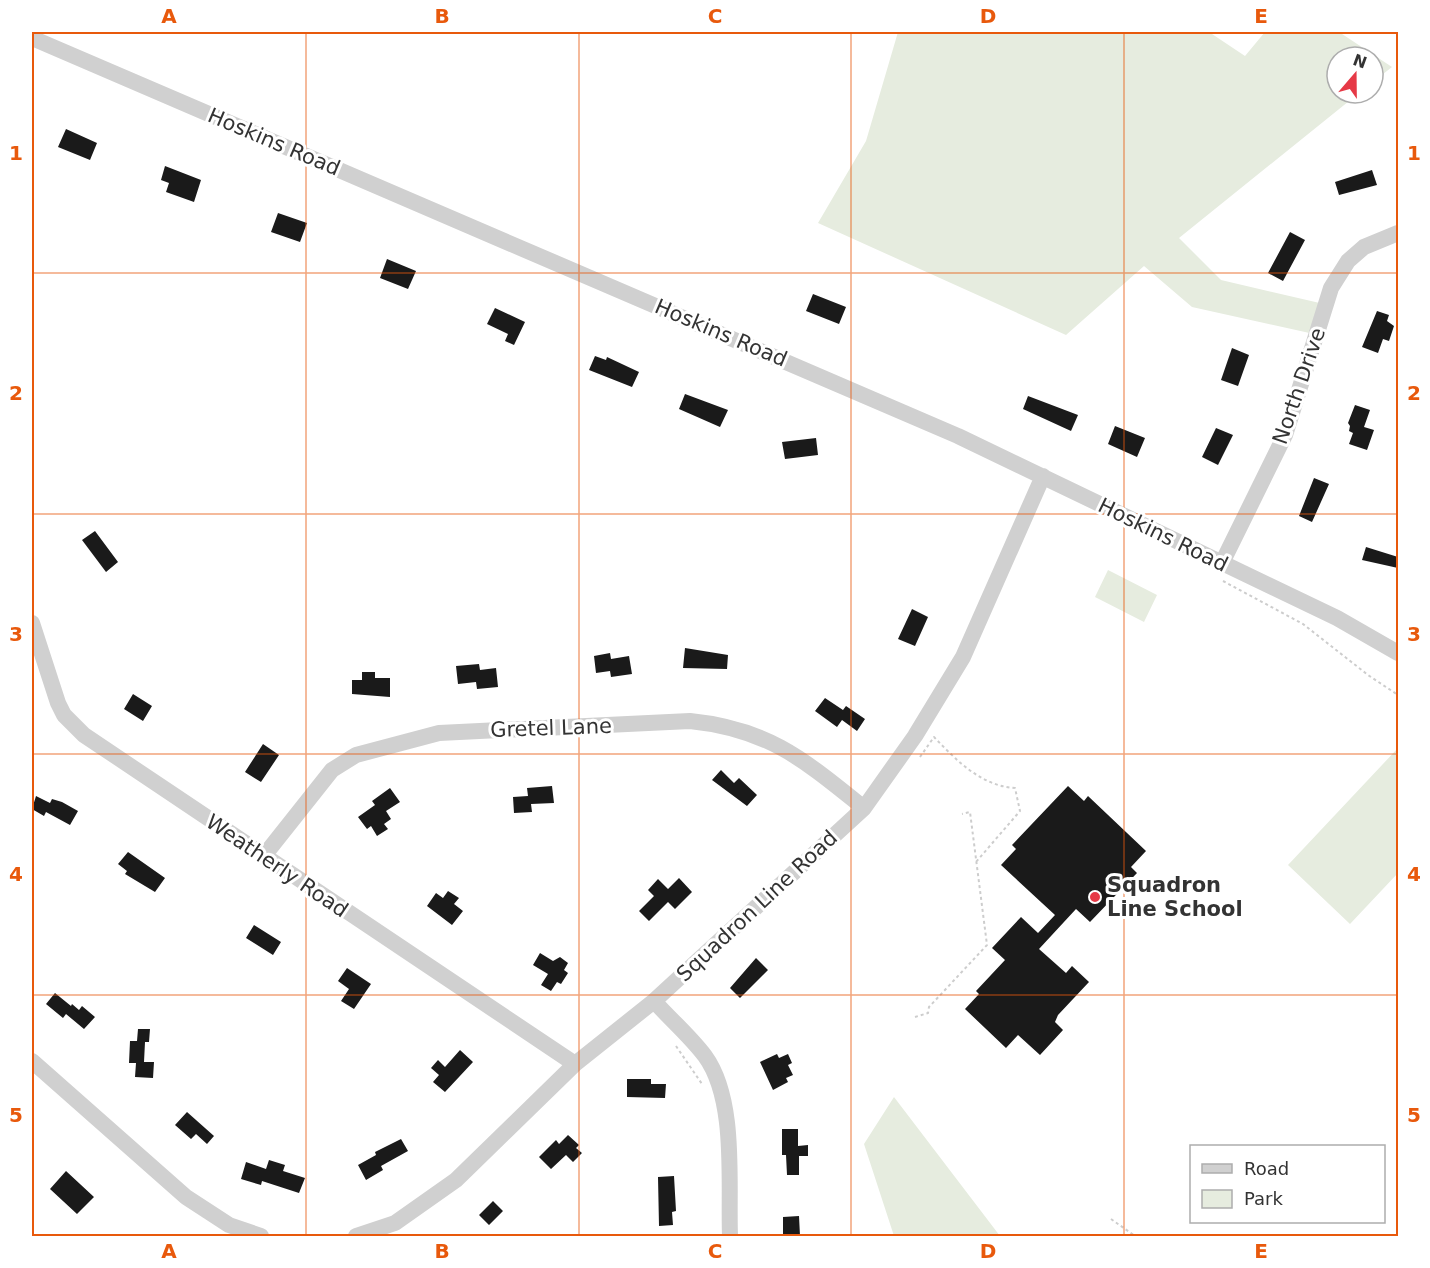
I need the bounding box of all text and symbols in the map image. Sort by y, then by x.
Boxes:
text: A [161,4,177,28]
text: B [434,4,450,28]
text: C [708,4,722,28]
text: D [980,4,996,28]
text: E [1254,4,1268,28]
north arrow [1325,45,1385,105]
text: N [1350,50,1370,73]
street label: Hoskins Road [204,103,344,181]
text: 1 [9,141,23,165]
text: 1 [1407,141,1421,165]
street label: Hoskins Road [651,294,791,372]
street label: North Drive [1268,325,1330,447]
text: 2 [9,381,23,405]
text: 2 [1407,381,1421,405]
street label: Hoskins Road [1094,493,1232,577]
text: 3 [9,622,23,646]
text: 3 [1407,622,1421,646]
street label: Gretel Lane [490,714,612,742]
street label: Weatherly Road [201,810,353,922]
street label: Squadron Line Road [672,826,842,986]
text: 4 [9,862,23,886]
text: 4 [1407,862,1421,886]
place label: Squadron Line School [1107,873,1243,921]
marker: Squadron Line School [1088,890,1102,904]
text: 5 [9,1103,23,1127]
text: 5 [1407,1103,1421,1127]
legend [1190,1145,1385,1223]
text: Road [1244,1158,1289,1179]
text: Park [1244,1188,1283,1209]
text: A [161,1239,177,1263]
text: B [434,1239,450,1263]
text: C [708,1239,722,1263]
text: D [980,1239,996,1263]
text: E [1254,1239,1268,1263]

